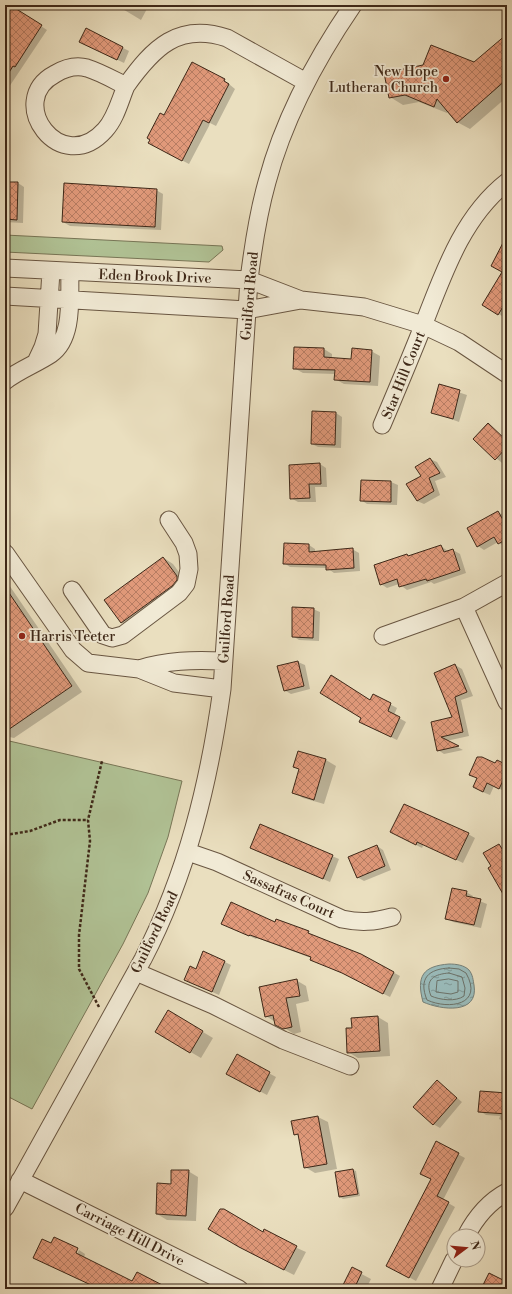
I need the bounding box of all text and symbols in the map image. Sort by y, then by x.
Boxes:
place label: New Hope Lutheran Church [329,63,439,97]
marker: New Hope Lutheran Church [441,74,451,84]
street label: Guilford Road [237,251,263,341]
street label: Eden Brook Drive [98,266,212,288]
street label: Star Hill Court [378,329,430,422]
street label: Guilford Road [215,574,239,664]
place label: Harris Teeter [30,628,115,646]
marker: Harris Teeter [17,631,27,641]
street label: Sassafras Court [240,867,337,923]
street label: Guilford Road [127,888,183,976]
street label: Carriage Hill Drive [72,1199,187,1270]
north arrow [446,1228,486,1268]
text: N [467,1239,483,1252]

